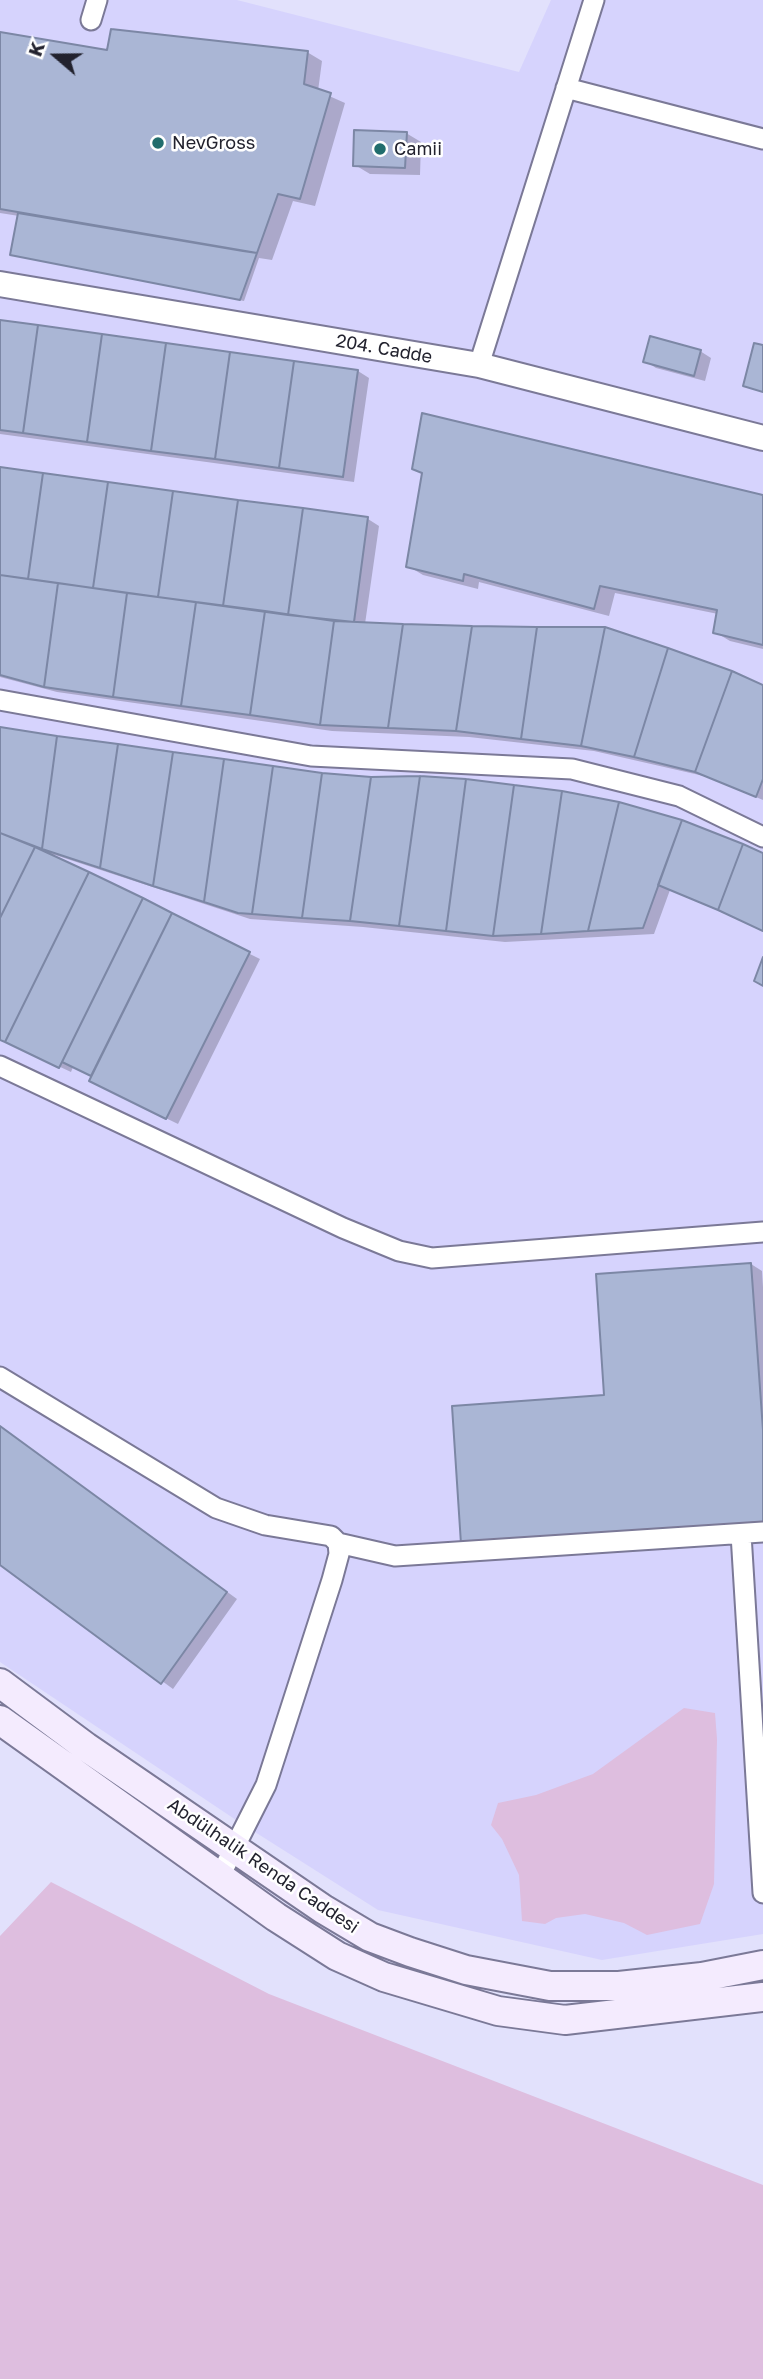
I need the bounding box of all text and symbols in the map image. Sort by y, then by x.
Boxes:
north arrow [21,21,91,91]
text: K [23,38,49,59]
place label: NevGross [172,132,255,154]
marker: NevGross [150,135,166,151]
place label: Camii [394,138,442,160]
marker: Camii [372,141,388,157]
street label: 204. Cadde [334,330,434,368]
street label: Abdülhalik Renda Caddesi [163,1794,363,1938]

